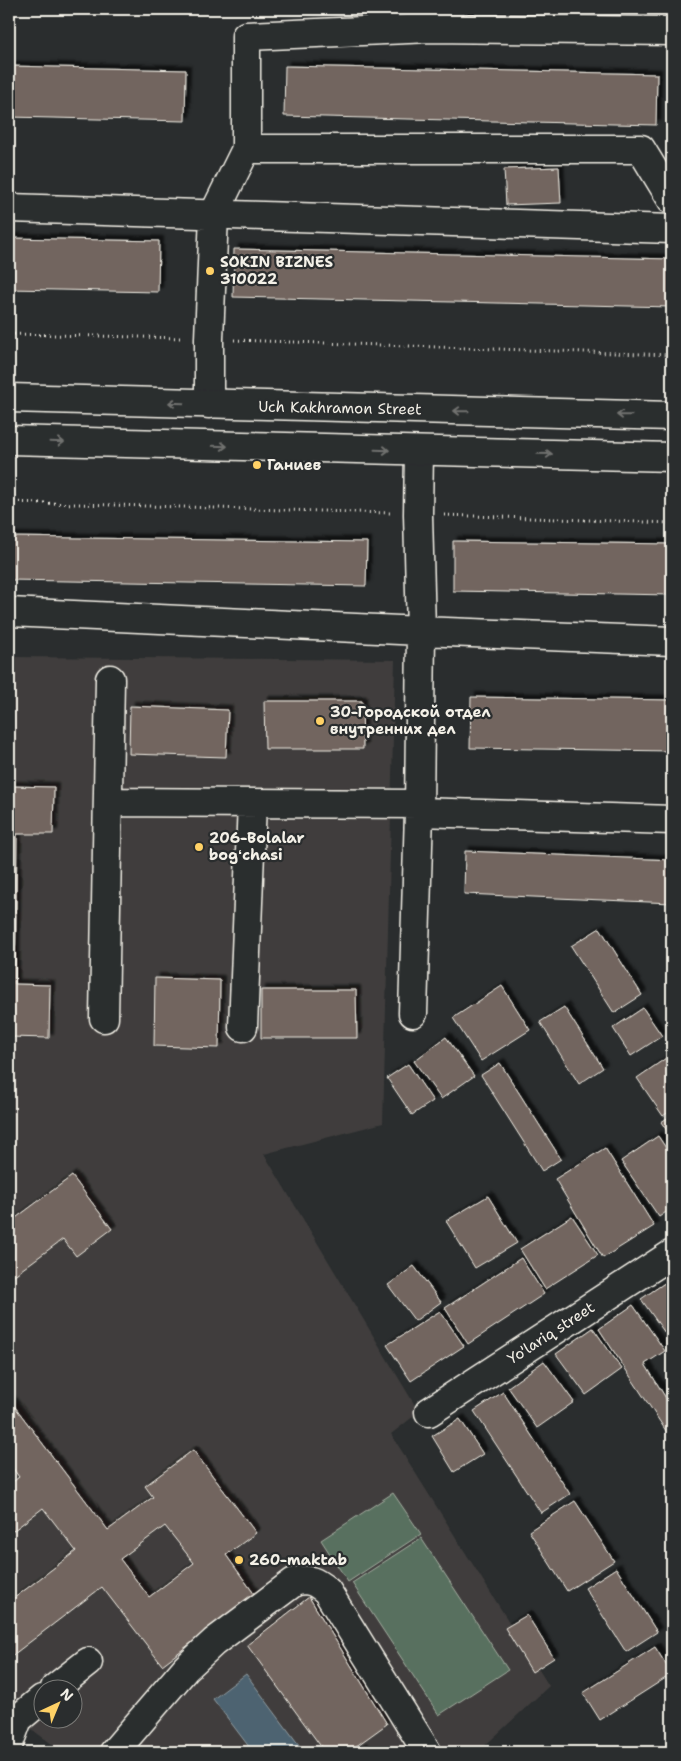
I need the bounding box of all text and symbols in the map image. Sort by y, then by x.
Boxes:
place label: SOKIN BIZNES 310022 [220,252,333,289]
marker: SOKIN BIZNES 310022 [204,265,216,277]
street label: Uch Kakhramon Street [258,397,422,419]
one-way arrow [168,399,184,408]
one-way arrow [453,406,469,415]
one-way arrow [616,410,632,420]
one-way arrow [49,437,65,446]
one-way arrow [212,441,228,451]
one-way arrow [374,446,390,455]
one-way arrow [536,449,553,459]
place label: Ганиев [267,455,321,475]
marker: Ганиев [251,459,263,471]
place label: 30-Городской отдел внутренних дел [330,702,491,739]
marker: 30-Городской отдел внутренних дел [314,715,326,727]
place label: 206-Bolalar bogʻchasi [209,828,305,865]
marker: 206-Bolalar bogʻchasi [193,841,205,853]
street label: Yo'lariq street [503,1297,599,1369]
place label: 260-maktab [249,1550,347,1570]
marker: 260-maktab [233,1554,245,1566]
north arrow [32,1678,82,1728]
text: N [57,1684,77,1705]

